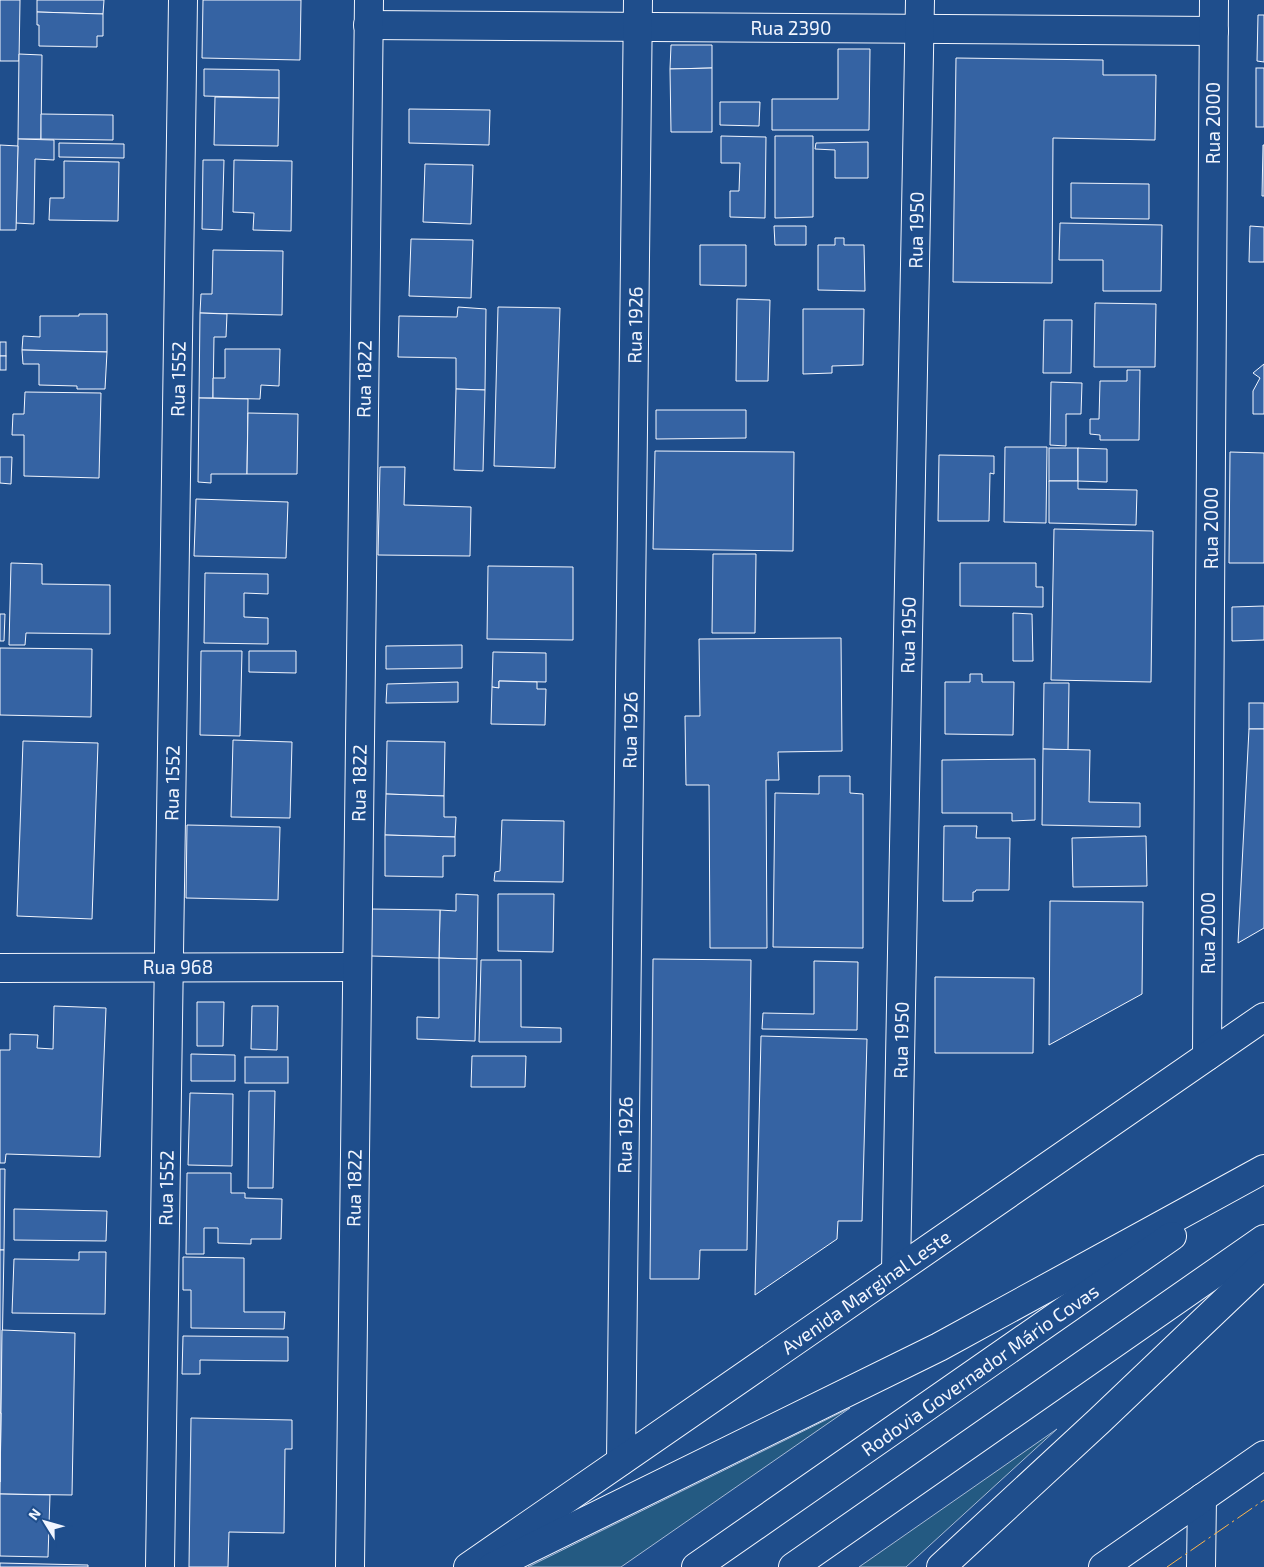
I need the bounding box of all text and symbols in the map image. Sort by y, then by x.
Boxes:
street label: Rua 2390 [751,16,831,39]
street label: Rua 2000 [1201,82,1224,164]
street label: Rua 1950 [903,191,928,269]
street label: Rua 1926 [622,286,647,364]
street label: Rua 1822 [351,340,376,418]
street label: Rua 1552 [165,341,190,417]
street label: Rua 2000 [1199,487,1222,569]
street label: Rua 1950 [895,596,920,674]
street label: Rua 1926 [617,691,642,769]
street label: Rua 1822 [346,744,371,822]
street label: Rua 1552 [159,745,184,821]
street label: Rua 2000 [1196,892,1219,974]
street label: Rua 968 [143,955,213,978]
street label: Rua 1950 [888,1001,913,1079]
street label: Rua 1926 [612,1096,637,1174]
street label: Rua 1822 [341,1149,366,1227]
street label: Rua 1552 [153,1150,178,1226]
street label: Avenida Marginal Leste [777,1225,955,1359]
street label: Rodovia Governador Mário Covas [857,1279,1103,1461]
north arrow [20,1497,70,1547]
text: N [24,1505,44,1523]

